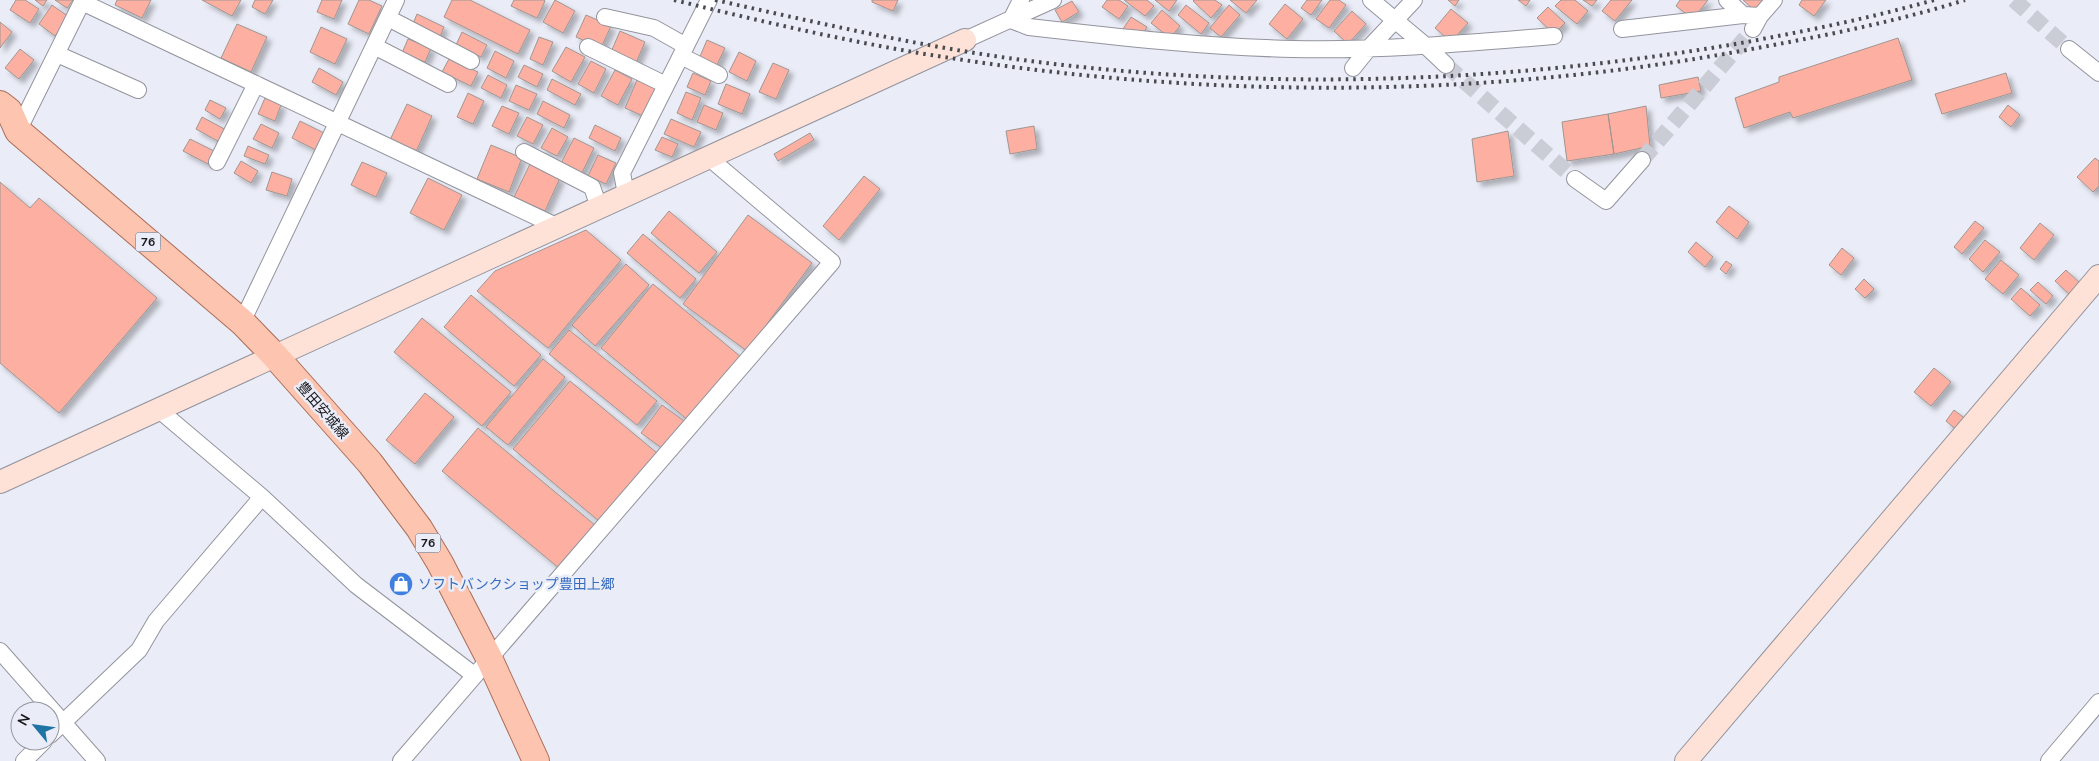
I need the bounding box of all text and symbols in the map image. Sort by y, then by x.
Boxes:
road number: 76 [136,232,160,252]
street label: 豊田安城線 [292,378,353,443]
road number: 76 [416,534,440,552]
shop icon: ソフトバンクショップ豊田上郷 [388,571,414,597]
place label: ソフトバンクショップ豊田上郷 [418,575,615,594]
north arrow [10,701,60,751]
text: N [13,711,35,729]

